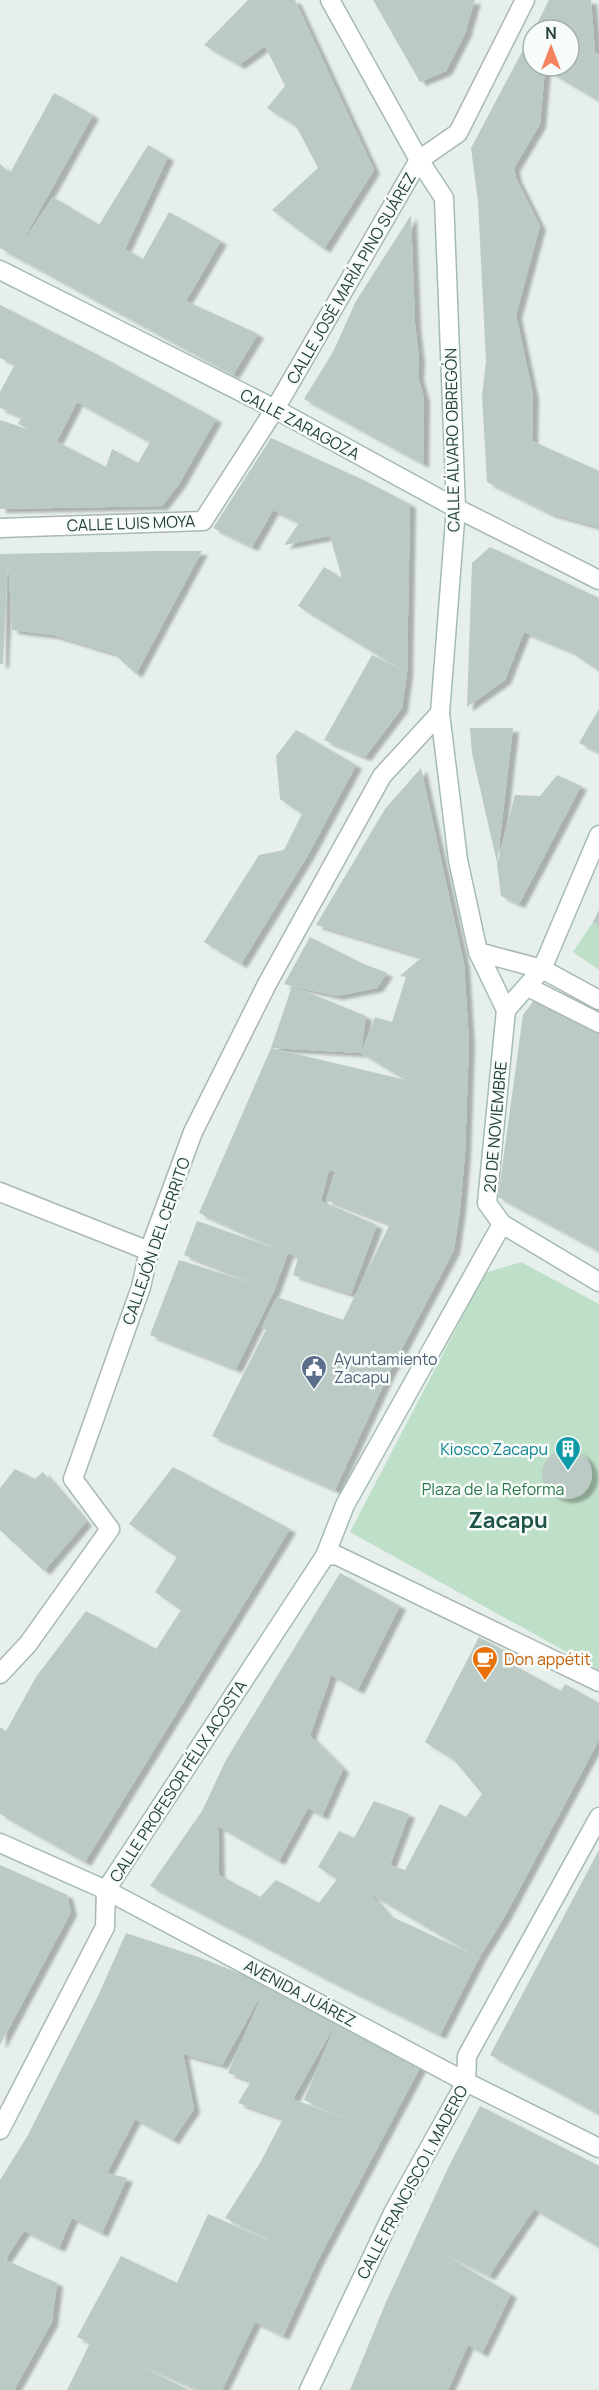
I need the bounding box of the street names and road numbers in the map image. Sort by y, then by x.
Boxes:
street label: CALLE JOSÉ MARÍA PINO SUÁREZ [281,168,421,388]
street label: CALLE ÁLVARO OBREGÓN [439,348,465,532]
street label: CALLE ZARAGOZA [236,383,364,465]
street label: CALLE LUIS MOYA [66,510,196,536]
street label: 20 DE NOVIEMBRE [478,1060,512,1194]
street label: CALLEJÓN DEL CERRITO [117,1154,195,1328]
street label: CALLE PROFESOR FÉLIX ACOSTA [104,1676,252,1886]
street label: AVENIDA JUÁREZ [240,1954,360,2032]
street label: CALLE FRANCISCO I. MADERO [351,2081,473,2283]

